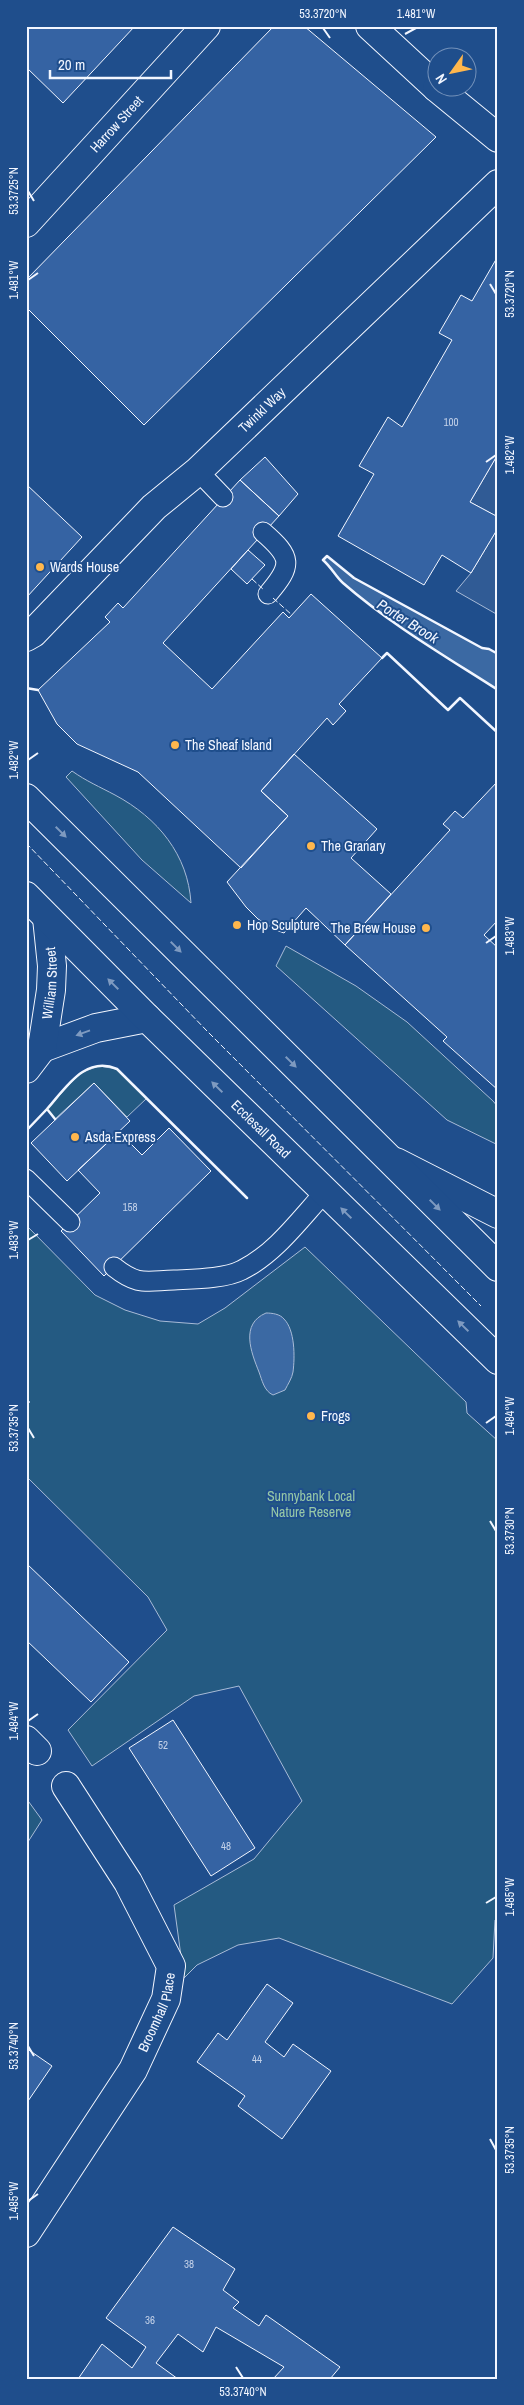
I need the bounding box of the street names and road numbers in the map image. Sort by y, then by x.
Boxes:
street label: Harrow Street [86,92,147,156]
street label: Twinkl Way [235,383,289,437]
street label: William Street [38,946,61,1020]
street label: Ecclesall Road [227,1096,295,1162]
street label: Broomhall Place [134,1971,179,2055]

